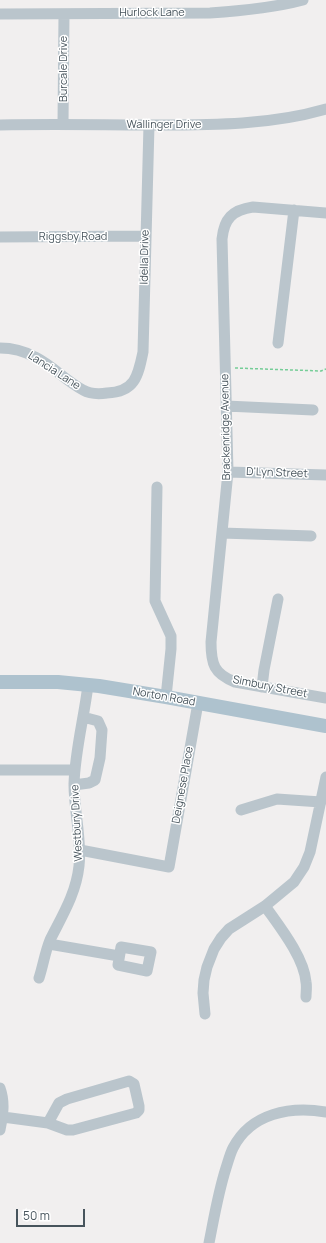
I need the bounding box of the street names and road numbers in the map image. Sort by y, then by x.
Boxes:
street label: Hurlock Lane [119,6,185,20]
street label: Burcale Drive [57,36,71,102]
street label: Wallinger Drive [127,118,201,132]
street label: Riggsby Road [39,230,107,244]
street label: Idella Drive [138,230,152,284]
street label: Lancia Lane [25,349,83,393]
street label: Brackenridge Avenue [218,374,234,480]
street label: D'Lyn Street [246,465,308,481]
street label: Simbury Street [231,673,309,701]
street label: Norton Road [132,685,196,709]
street label: Deignese Place [170,745,196,825]
street label: Westbury Drive [68,784,86,862]

